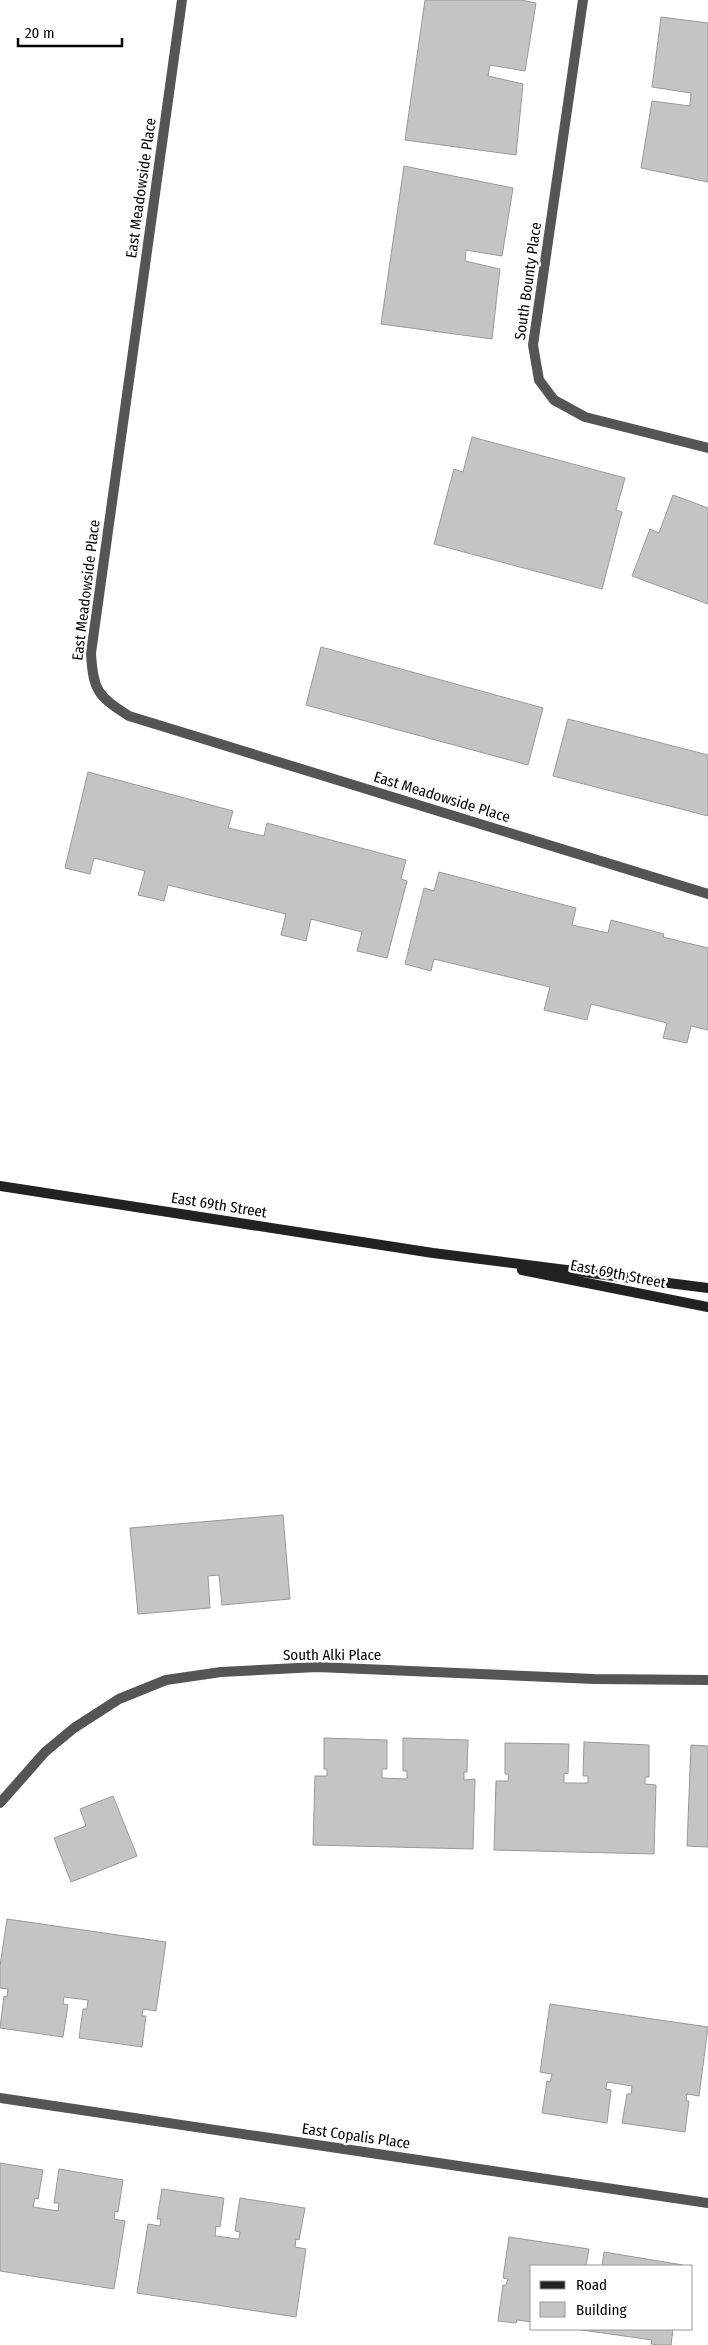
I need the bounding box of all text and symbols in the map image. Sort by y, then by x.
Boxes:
scale bar [18,15,121,47]
text: 20 m [25,24,55,42]
street label: East Meadowside Place [122,117,160,259]
street label: South Bounty Place [511,221,545,341]
street label: East Meadowside Place [68,519,104,661]
street label: East Meadowside Place [372,768,512,826]
street label: East 69th Street [170,1189,268,1221]
street label: East 69th Street [569,1256,667,1292]
street label: South Alki Place [283,1646,381,1664]
street label: East Copalis Place [301,2119,411,2153]
legend [530,2265,693,2330]
text: Road [576,2276,607,2294]
text: Building [576,2301,627,2319]

